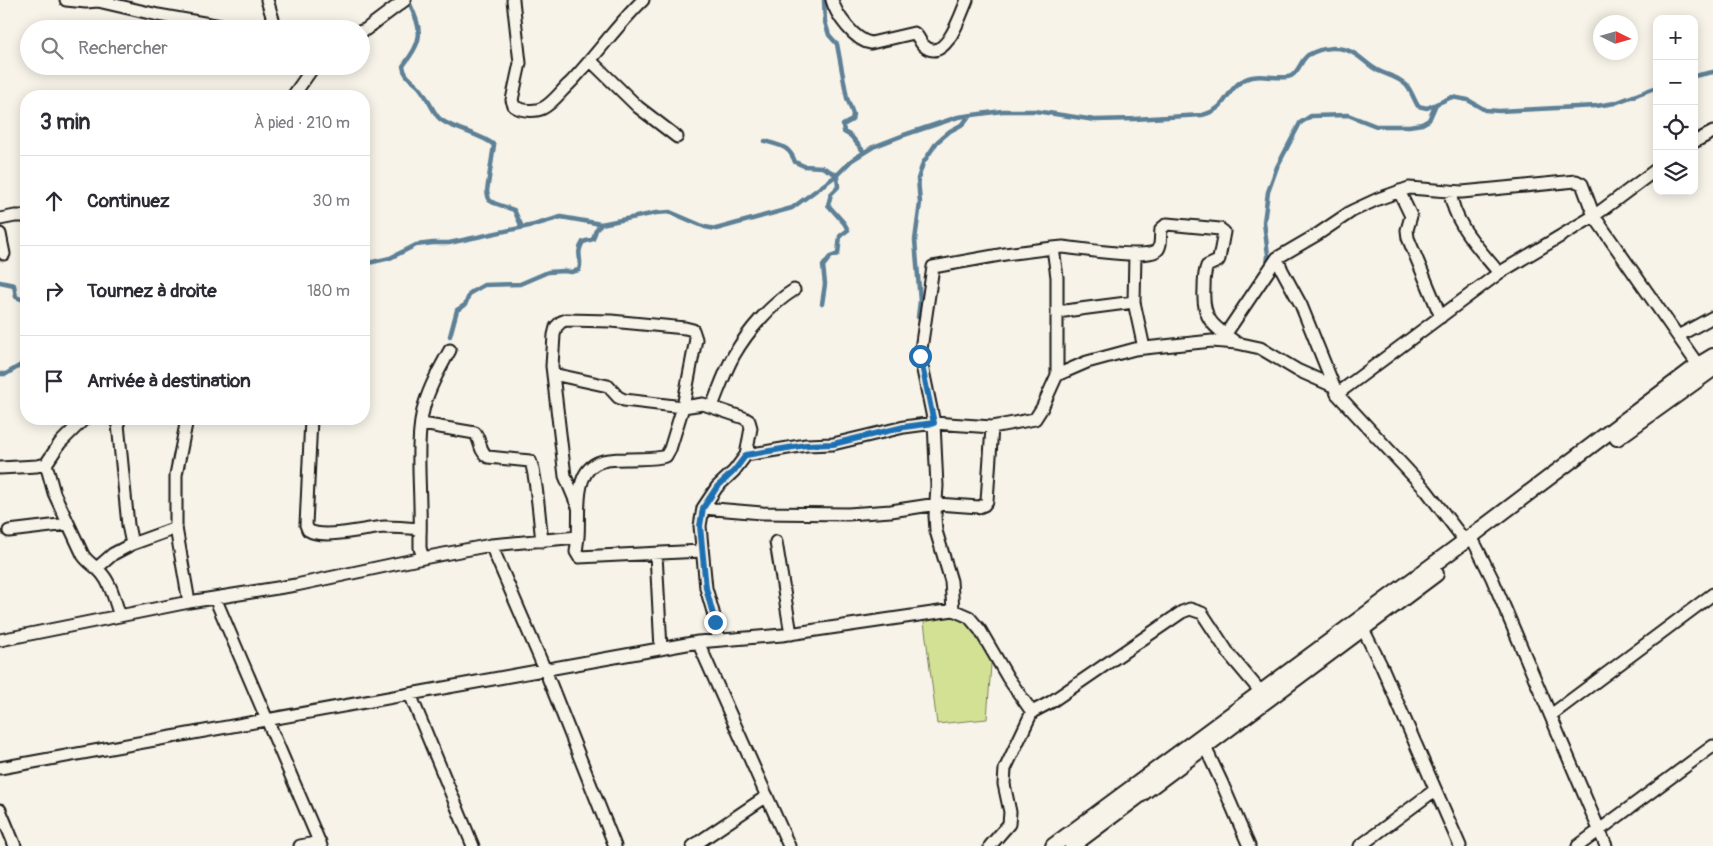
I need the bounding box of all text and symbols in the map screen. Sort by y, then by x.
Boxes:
north arrow [1593,15,1638,60]
map controls [1653,15,1698,195]
button: + [1653,15,1698,60]
search box [20,20,370,75]
icon: search [38,34,66,62]
text: Rechercher [78,36,168,60]
button: − [1653,60,1698,105]
button: locate [1653,105,1698,150]
text: 3 min [40,109,90,136]
text: À pied · 210 m [254,113,350,133]
button: layers [1653,150,1698,195]
icon: ahead [40,187,68,215]
text: Continuez [87,189,170,213]
text: 30 m [312,191,350,211]
icon: right [40,277,68,305]
text: Tournez à droite [87,279,217,303]
text: 180 m [307,281,350,301]
route start [909,345,932,368]
icon: arrive [40,367,68,395]
text: Arrivée à destination [87,369,251,393]
route end [704,611,727,634]

